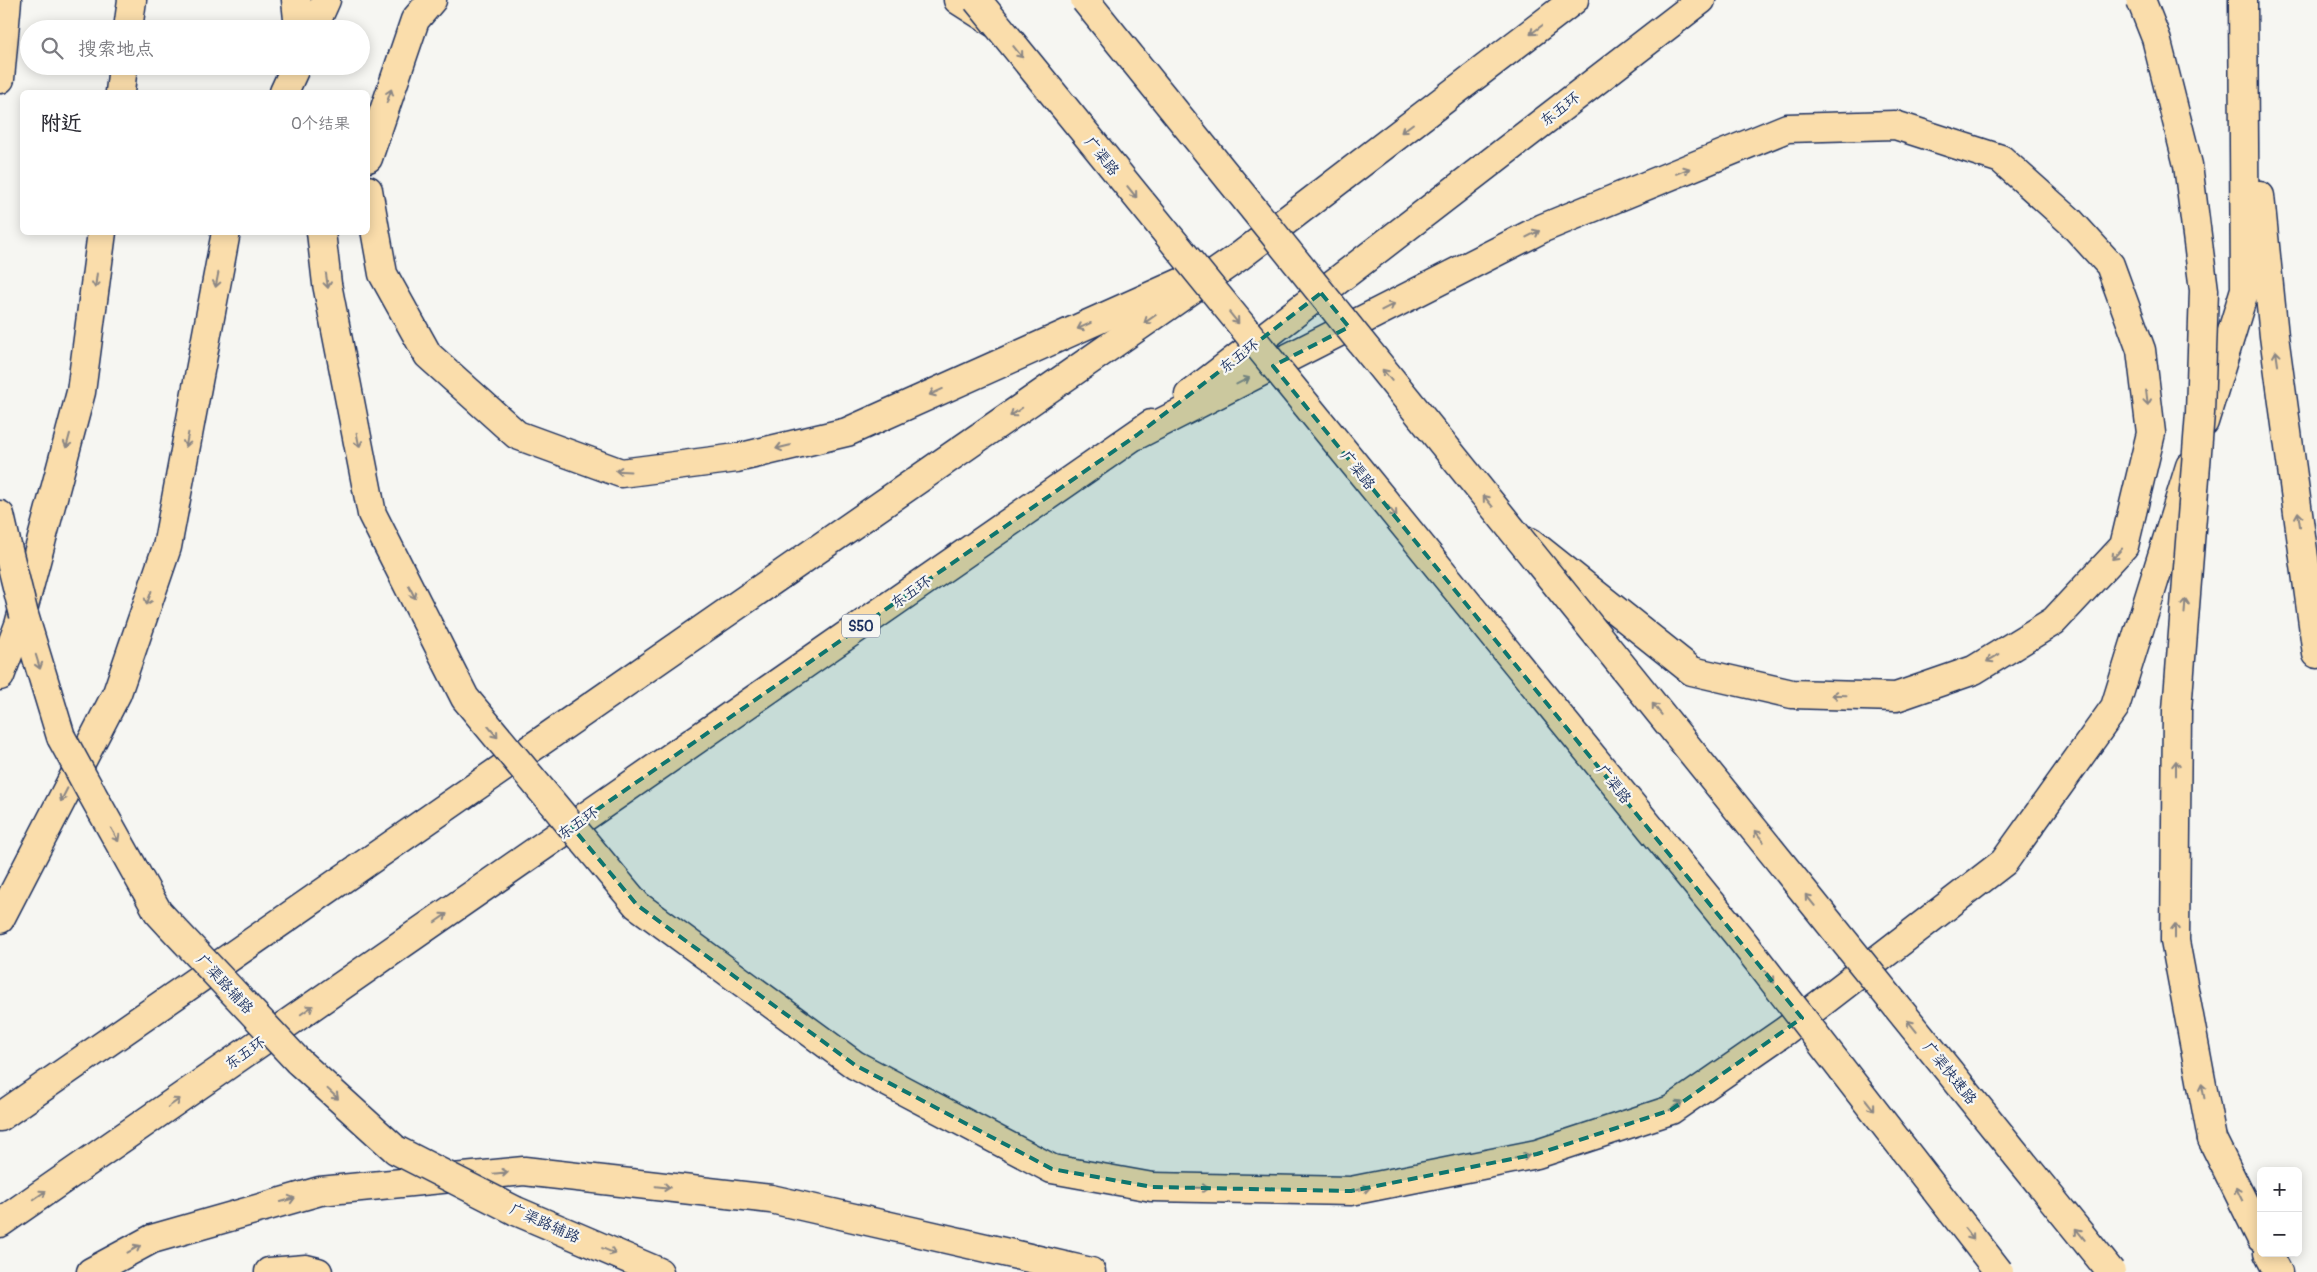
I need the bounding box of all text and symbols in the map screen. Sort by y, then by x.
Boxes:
search box [20,20,370,75]
one-way arrow [1530,24,1543,35]
icon: search [38,34,66,62]
text: 搜索地点 [78,37,154,61]
one-way arrow [1012,45,1023,58]
one-way arrow [385,88,394,104]
street label: 东五环 [1537,88,1584,131]
text: 附近 [40,110,82,137]
text: 0个结果 [291,114,350,134]
one-way arrow [1401,123,1414,134]
street label: 广渠路 [1080,133,1123,180]
one-way arrow [1675,165,1690,175]
one-way arrow [1126,185,1137,198]
one-way arrow [1525,229,1540,238]
one-way arrow [212,272,221,288]
one-way arrow [90,273,100,289]
one-way arrow [322,273,332,289]
one-way arrow [1380,302,1395,311]
one-way arrow [1229,311,1240,324]
one-way arrow [1143,314,1157,324]
one-way arrow [1077,321,1092,331]
street label: 东五环 [1216,335,1263,378]
one-way arrow [2272,350,2282,366]
one-way arrow [1381,368,1392,381]
one-way arrow [1235,376,1250,385]
one-way arrow [929,388,944,398]
one-way arrow [2142,390,2152,406]
one-way arrow [1009,407,1023,417]
one-way arrow [63,432,72,448]
one-way arrow [182,432,191,448]
one-way arrow [353,432,363,448]
one-way arrow [776,443,792,452]
street label: 广渠路 [1336,447,1379,494]
one-way arrow [616,467,632,476]
one-way arrow [1483,495,1494,508]
one-way arrow [1387,505,1398,518]
one-way arrow [2294,511,2304,527]
one-way arrow [2111,548,2123,560]
street label: 东五环 [887,572,935,613]
one-way arrow [408,584,417,599]
one-way arrow [144,590,154,606]
one-way arrow [2180,598,2190,614]
road number: S50 [842,614,880,638]
one-way arrow [1987,653,2001,663]
one-way arrow [34,654,44,670]
one-way arrow [1831,691,1847,700]
one-way arrow [1651,703,1662,716]
one-way arrow [488,725,499,738]
one-way arrow [2172,760,2181,776]
street label: 广渠路 [1592,761,1635,808]
one-way arrow [59,787,69,802]
street label: 东五环 [554,803,602,844]
one-way arrow [110,827,120,842]
one-way arrow [1753,830,1764,843]
one-way arrow [1805,893,1816,906]
one-way arrow [434,913,448,923]
one-way arrow [2170,923,2180,939]
street label: 广渠路辅路 [192,950,257,1018]
one-way arrow [1765,970,1775,984]
one-way arrow [300,1005,314,1015]
one-way arrow [1907,1020,1918,1033]
street label: 东五环 [221,1033,269,1074]
street label: 广渠快速路 [1919,1038,1981,1108]
one-way arrow [2197,1083,2207,1099]
one-way arrow [327,1088,339,1100]
one-way arrow [166,1098,180,1108]
one-way arrow [1864,1098,1875,1111]
one-way arrow [1669,1101,1683,1111]
one-way arrow [1514,1152,1530,1161]
map controls [2257,1167,2302,1257]
button: + [2257,1167,2302,1212]
one-way arrow [493,1168,509,1178]
one-way arrow [655,1182,671,1192]
one-way arrow [1192,1183,1208,1193]
one-way arrow [1354,1183,1370,1193]
one-way arrow [2234,1187,2243,1202]
one-way arrow [33,1190,47,1200]
one-way arrow [280,1195,296,1205]
street label: 广渠路辅路 [507,1200,583,1247]
button: − [2257,1212,2302,1257]
one-way arrow [1964,1227,1975,1240]
one-way arrow [2075,1228,2086,1241]
one-way arrow [126,1244,141,1253]
one-way arrow [601,1246,616,1256]

